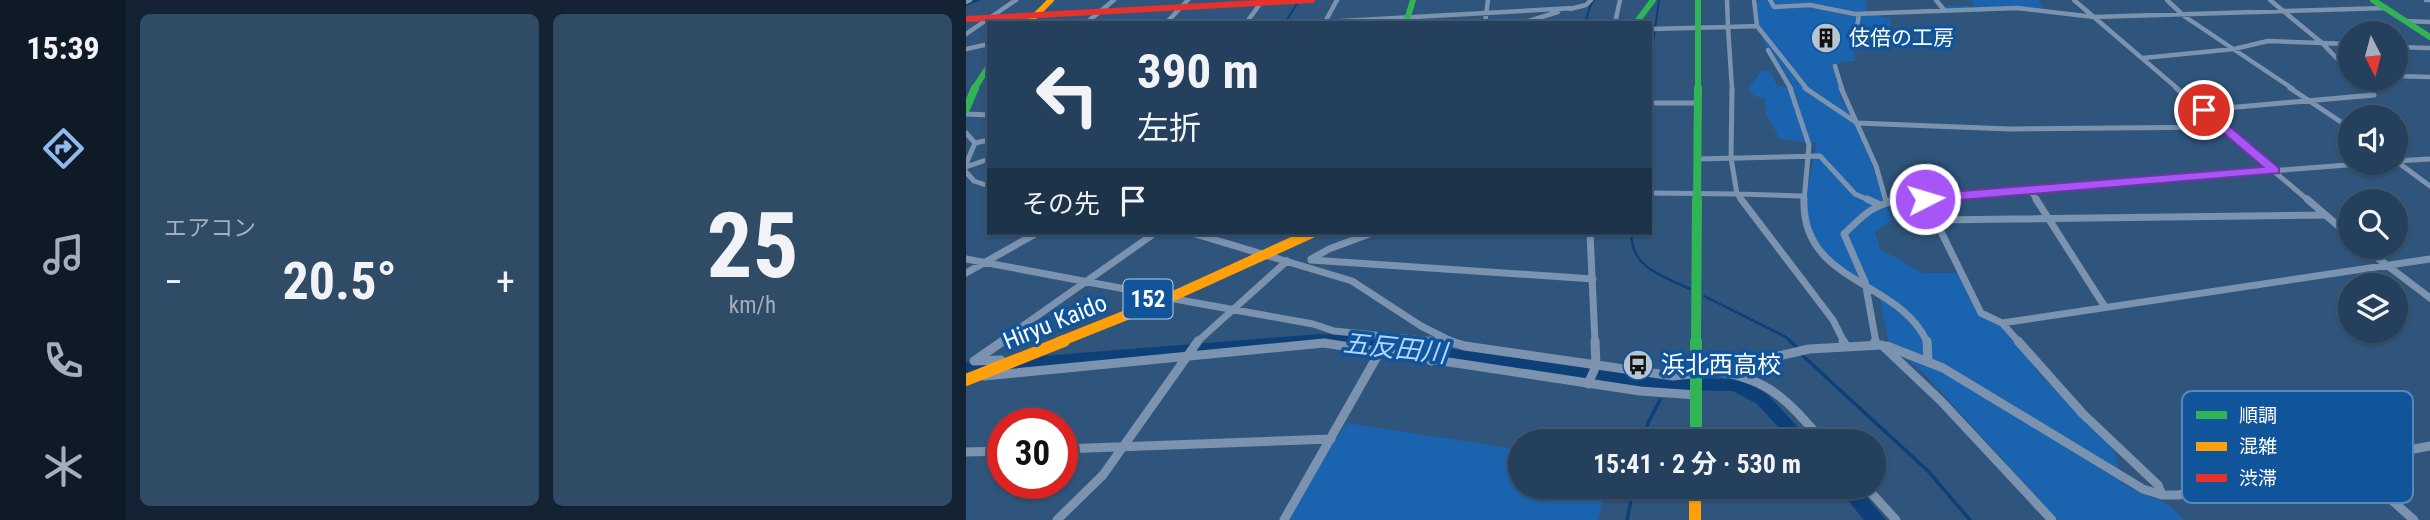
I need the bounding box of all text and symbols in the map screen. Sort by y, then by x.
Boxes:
building icon: 伎倍の工房 [1809,21,1843,55]
north arrow [2338,21,2408,91]
map controls [2338,21,2408,343]
place label: 伎倍の工房 [1849,26,1954,50]
text: 15:39 [26,29,100,67]
text: 390 m [1137,43,1259,100]
icon: left [1022,49,1113,140]
pin [2174,80,2234,140]
icon: arrive [2185,91,2223,129]
button: sound [2338,105,2408,175]
text: 左折 [1137,109,1201,147]
icon: directions [39,124,88,173]
position arrow [1888,162,1962,236]
icon: arrive [1114,182,1152,220]
text: その先 [1022,189,1100,219]
button: search [2338,189,2408,259]
text: 25 [707,193,798,299]
text: エアコン [164,215,256,242]
icon: music [39,230,88,279]
text: 20.5° [282,251,397,312]
text: − [164,260,183,304]
text: + [496,260,515,304]
button: layers [2338,273,2408,343]
road number: 152 [1124,280,1172,318]
street label: Hiryu Kaido [999,289,1111,355]
text: km/h [729,292,776,319]
water label: 五反田川 [1342,328,1451,369]
icon: phone [39,336,88,385]
bus stop icon: 浜北西高校 [1621,348,1655,382]
place label: 浜北西高校 [1661,351,1781,379]
legend [2182,391,2413,503]
text: 順調 [2239,404,2277,427]
speed limit sign: 30 [987,408,1078,499]
text: 混雑 [2239,435,2277,458]
icon: climate [39,442,88,491]
text: 15:41 · 2 分 · 530 m [1593,449,1801,479]
text: 渋滞 [2239,467,2277,490]

